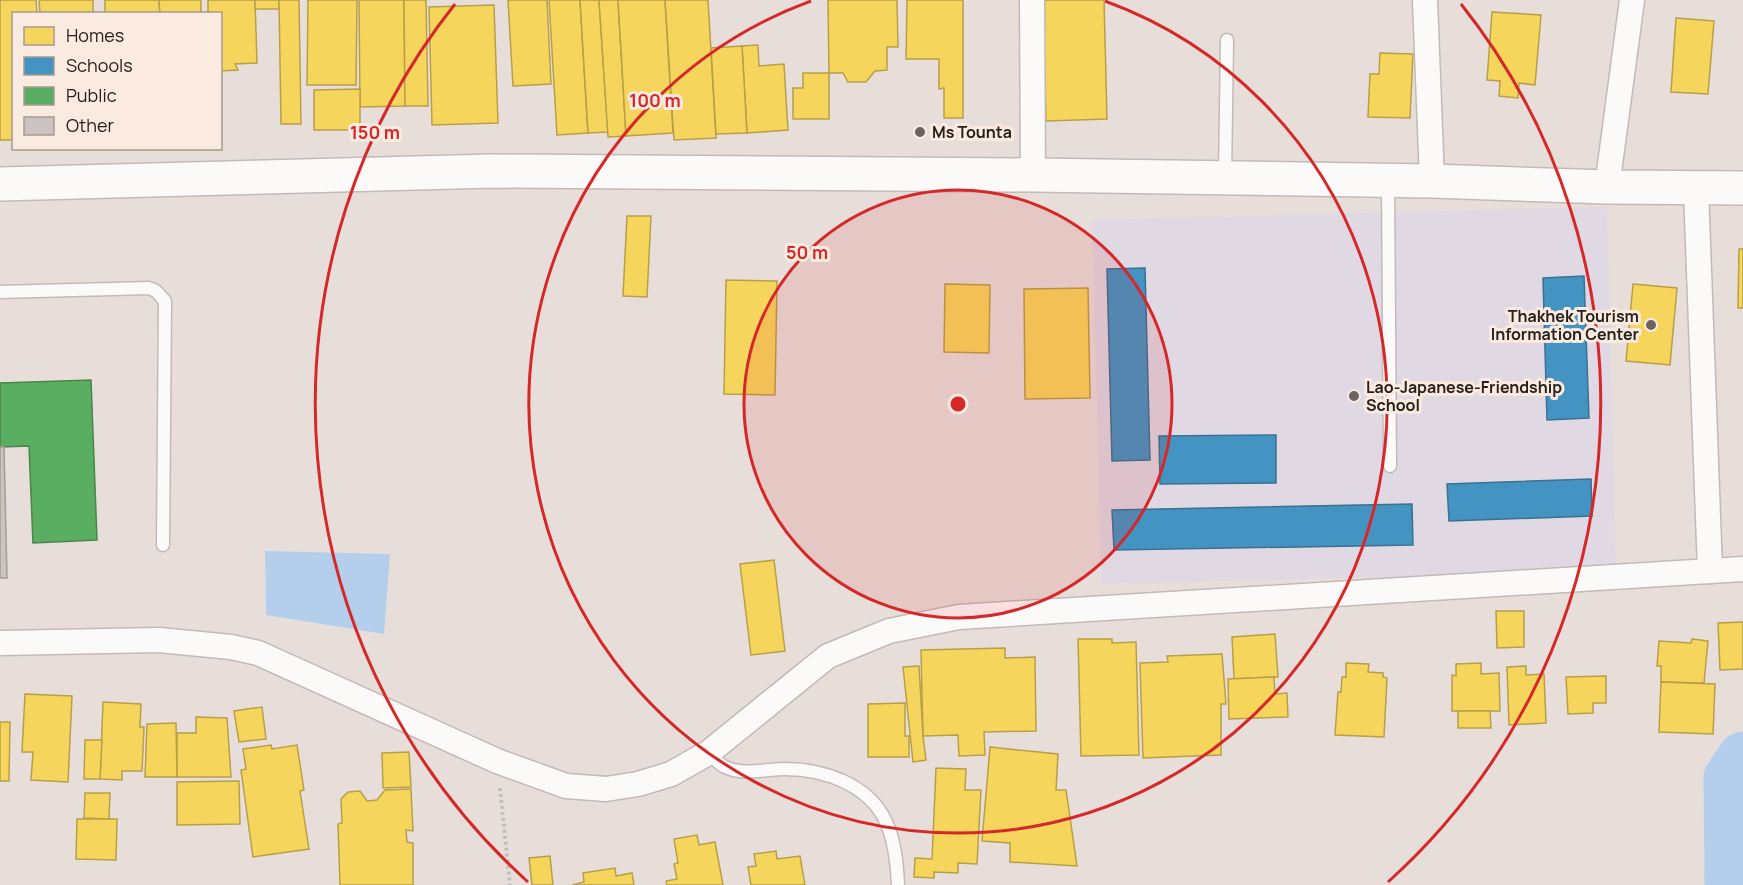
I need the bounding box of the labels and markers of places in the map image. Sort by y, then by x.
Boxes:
place label: Ms Tounta [932,121,1012,143]
marker: Ms Tounta [913,125,927,139]
place label: Thakhek Tourism Information Center [1491,305,1639,345]
marker: Thakhek Tourism Information Center [1644,318,1658,332]
place label: Lao-Japanese-Friendship School [1366,376,1562,416]
marker: Lao-Japanese-Friendship School [1347,389,1361,403]
centre of rings [948,394,968,414]

